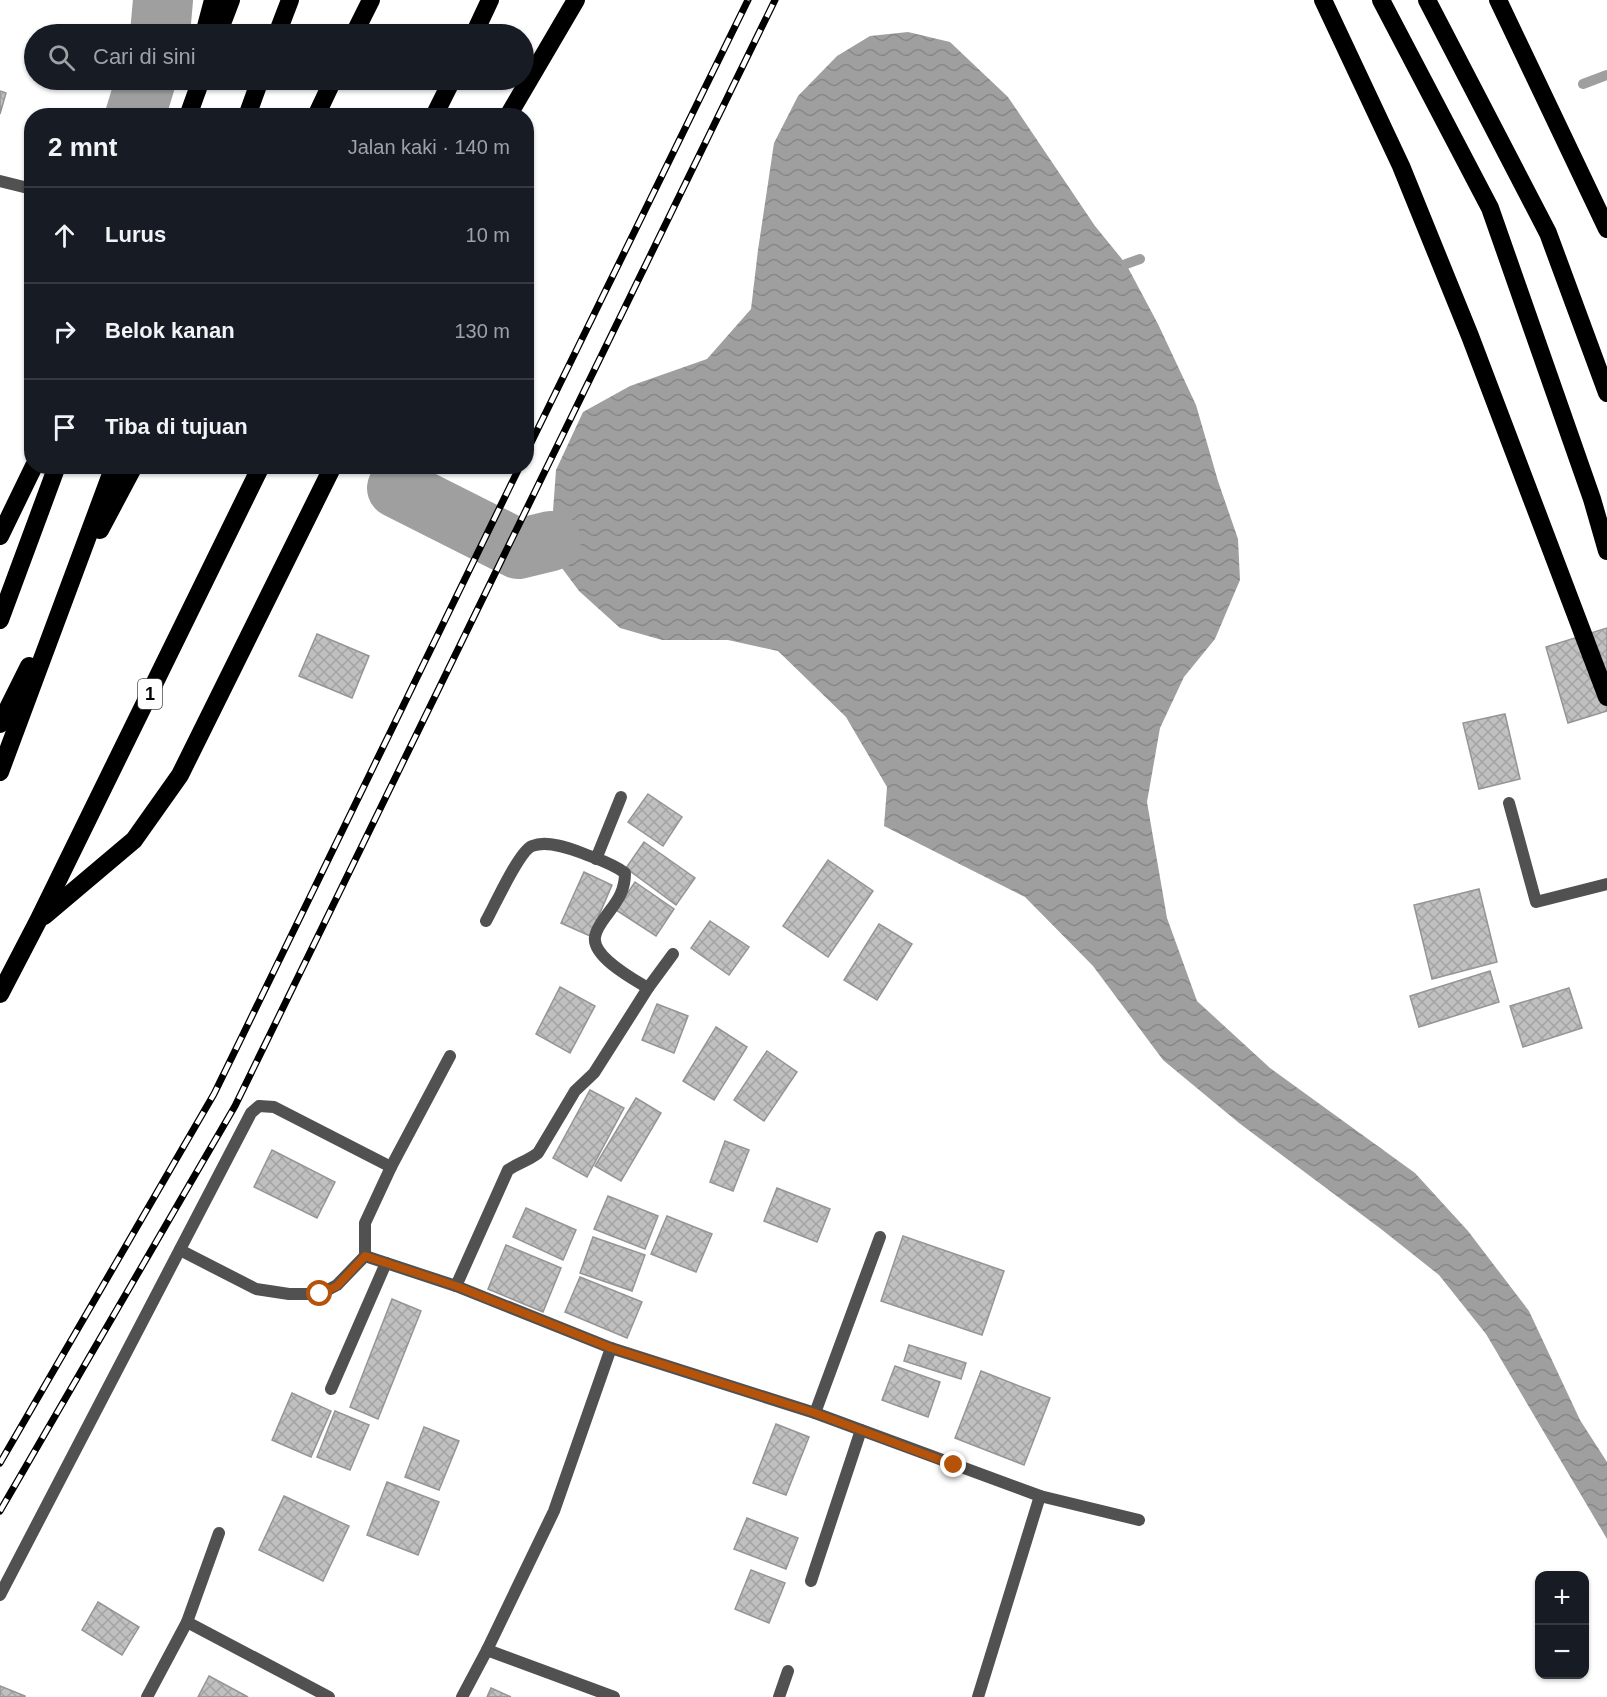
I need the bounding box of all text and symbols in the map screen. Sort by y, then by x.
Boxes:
search box [24,24,534,90]
icon: search [45,41,78,74]
text: Cari di sini [93,44,196,69]
text: 2 mnt [48,132,117,162]
text: Jalan kaki · 140 m [348,136,510,158]
icon: ahead [48,219,81,252]
text: Lurus [105,222,166,247]
text: 10 m [466,224,510,246]
icon: right [48,315,81,348]
text: Belok kanan [105,318,235,343]
text: 130 m [454,320,510,342]
icon: arrive [48,411,81,444]
text: Tiba di tujuan [105,414,248,439]
road number: 1 [138,679,162,709]
route start [306,1280,332,1306]
route end [940,1451,966,1477]
map controls [1535,1571,1589,1679]
button: + [1535,1571,1589,1625]
button: − [1535,1625,1589,1679]

